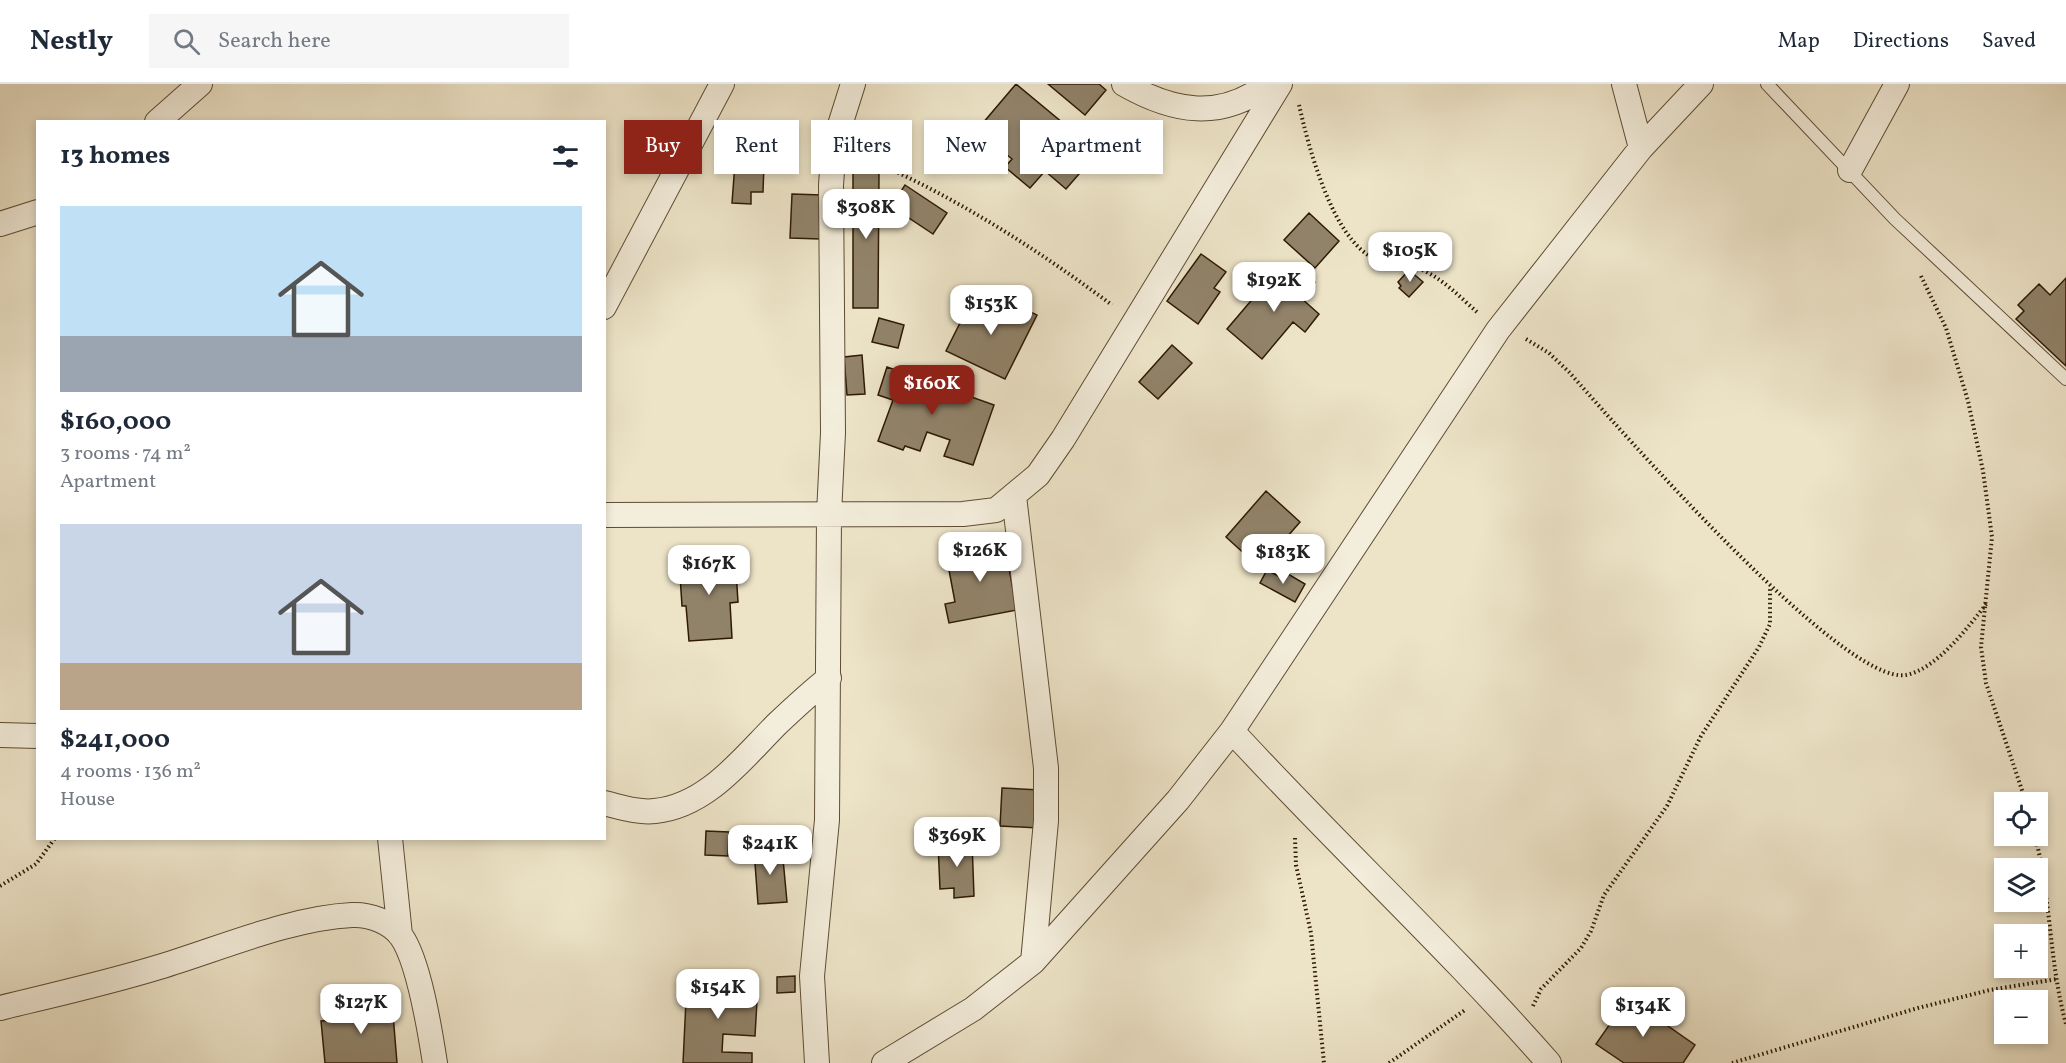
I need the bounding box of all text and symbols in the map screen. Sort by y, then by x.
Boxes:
search box [149,14,569,68]
text: Nestly [30,22,113,61]
icon: search [170,25,203,58]
text: Search here [218,26,331,57]
text: Map [1778,27,1820,56]
text: Directions [1853,27,1949,56]
text: Saved [1982,27,2036,56]
chip: Buy [624,120,702,174]
chip: Rent [714,120,799,174]
chip: Filters [811,120,912,174]
chip: New [924,120,1008,174]
chip: Apartment [1020,120,1163,174]
text: 13 homes [60,138,170,174]
icon: filters [549,140,582,173]
pin: $308K [824,189,908,240]
text: $308K [837,194,895,222]
pin: $105K [1368,232,1452,283]
text: $105K [1382,237,1438,265]
icon: home [267,245,375,353]
pin: $192K [1232,262,1316,313]
text: $192K [1246,267,1302,295]
pin: $153K [949,285,1033,336]
text: $153K [964,290,1018,318]
pin: $160K [890,365,974,416]
text: $160K [904,370,960,398]
text: $160,000 [60,404,171,440]
text: 3 rooms · 74 m² [60,440,191,468]
text: Apartment [60,468,156,496]
pin: $126K [938,532,1022,583]
pin: $183K [1241,534,1325,585]
text: $126K [952,537,1008,565]
text: $183K [1256,539,1310,567]
pin: $167K [667,545,751,596]
text: $167K [682,550,736,578]
icon: home [267,563,375,671]
text: $241,000 [60,722,170,758]
text: 4 rooms · 136 m² [60,758,201,786]
text: House [60,786,115,814]
map controls [1994,792,2048,1044]
button: locate [1994,792,2048,846]
pin: $369K [915,817,999,868]
text: $369K [928,822,986,850]
pin: $241K [728,825,812,876]
text: $241K [742,830,798,858]
button: layers [1994,858,2048,912]
button: + [1994,924,2048,978]
pin: $154K [676,969,760,1020]
text: $154K [690,974,746,1002]
pin: $127K [319,984,403,1035]
pin: $134K [1601,987,1685,1038]
text: $127K [334,989,388,1017]
button: − [1994,990,2048,1044]
text: $134K [1615,992,1671,1020]

